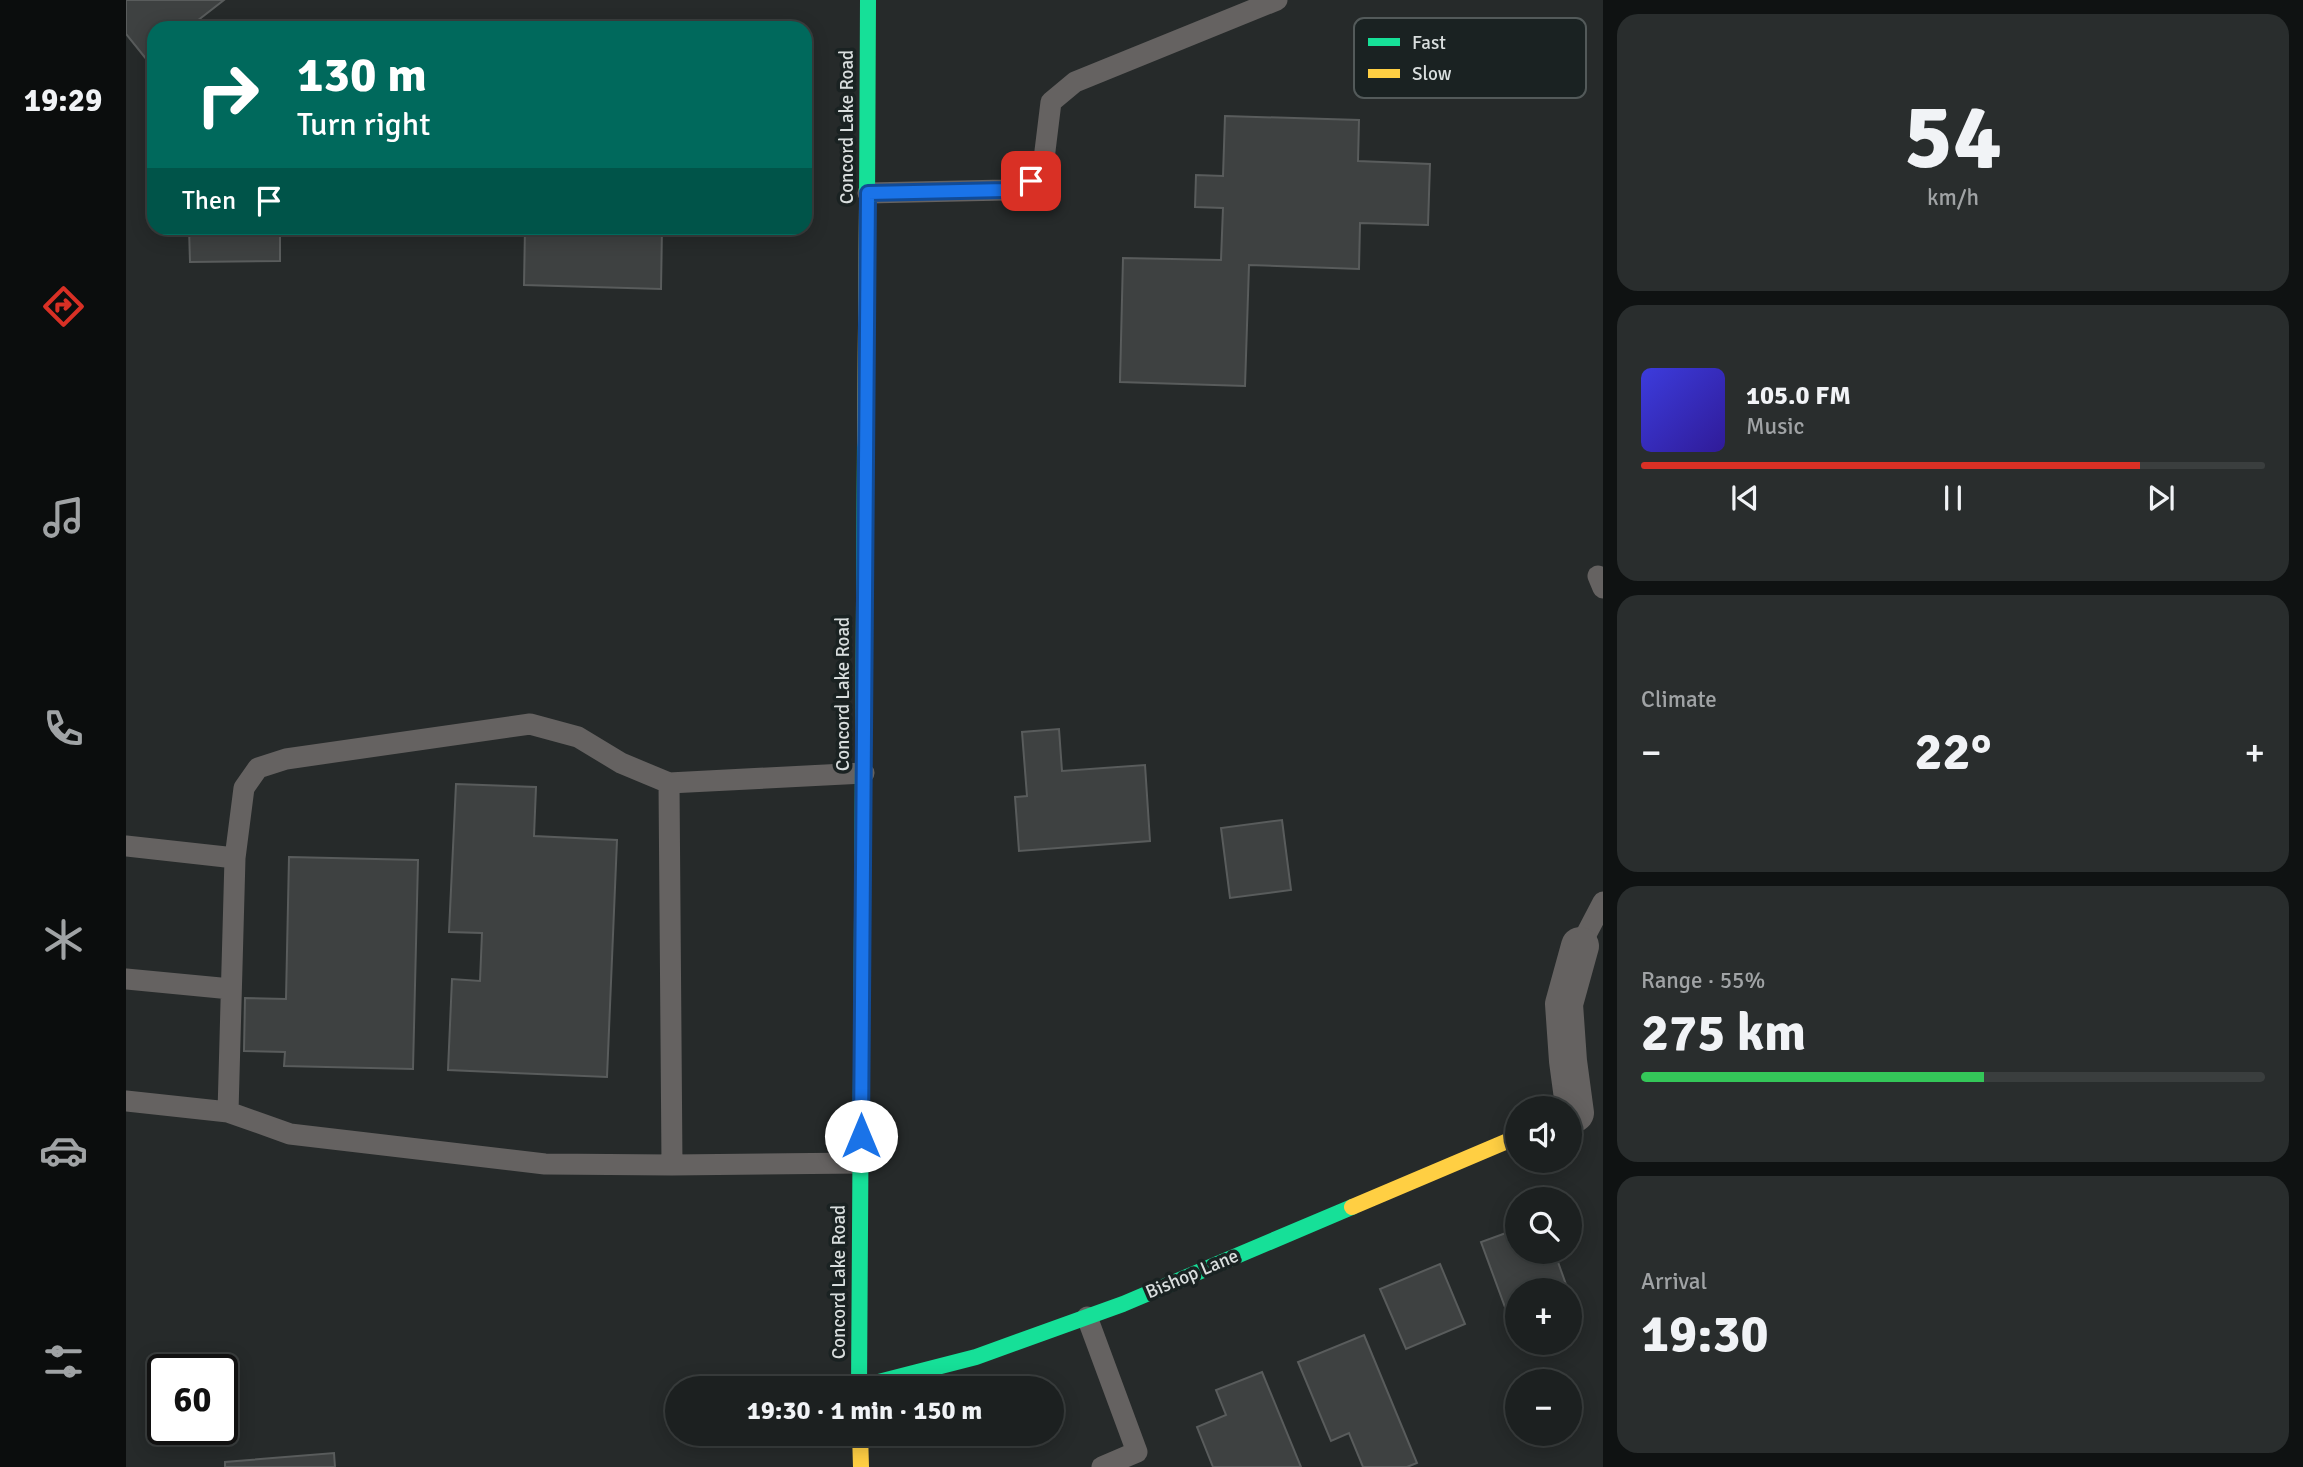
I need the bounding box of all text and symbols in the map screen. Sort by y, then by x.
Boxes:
legend [1354,18,1586,98]
text: Fast [1412,31,1446,55]
text: 130 m [297,45,427,105]
icon: right [182,49,273,140]
street label: Concord Lake Road [835,50,859,204]
text: Slow [1412,62,1452,86]
text: 19:29 [24,81,102,120]
text: 54 [1904,81,2002,194]
text: Turn right [297,105,430,144]
pin [1001,151,1061,211]
icon: arrive [1012,162,1050,200]
icon: arrive [250,182,288,220]
text: km/h [1927,183,1979,212]
text: Then [182,185,236,217]
icon: directions [39,282,88,331]
text: 105.0 FM [1746,380,1851,412]
text: Music [1746,412,1804,441]
icon: previous [1726,479,1764,517]
icon: pause [1934,479,1972,517]
icon: next [2142,479,2180,517]
icon: music [39,493,88,542]
street label: Concord Lake Road [831,617,855,771]
text: Climate [1641,685,1717,714]
icon: phone [39,704,88,753]
text: 22° [1915,720,1991,784]
text: − [1641,729,1662,776]
text: + [2244,729,2265,776]
icon: climate [39,915,88,964]
text: Range · 55% [1641,966,1765,995]
text: 275 km [1641,1001,1806,1065]
map controls [1505,1096,1582,1446]
button: sound [1505,1096,1582,1173]
position arrow [824,1099,898,1173]
icon: car [39,1126,88,1175]
button: search [1505,1187,1582,1264]
street label: Concord Lake Road [827,1205,851,1359]
street label: Bishop Lane [1142,1244,1242,1304]
text: Arrival [1641,1267,1707,1296]
button: + [1505,1278,1582,1355]
text: 19:30 [1641,1302,1769,1366]
icon: filters [39,1337,88,1386]
speed limit sign: 60 [147,1354,238,1445]
button: − [1505,1369,1582,1446]
text: 19:30 · 1 min · 150 m [747,1395,982,1427]

